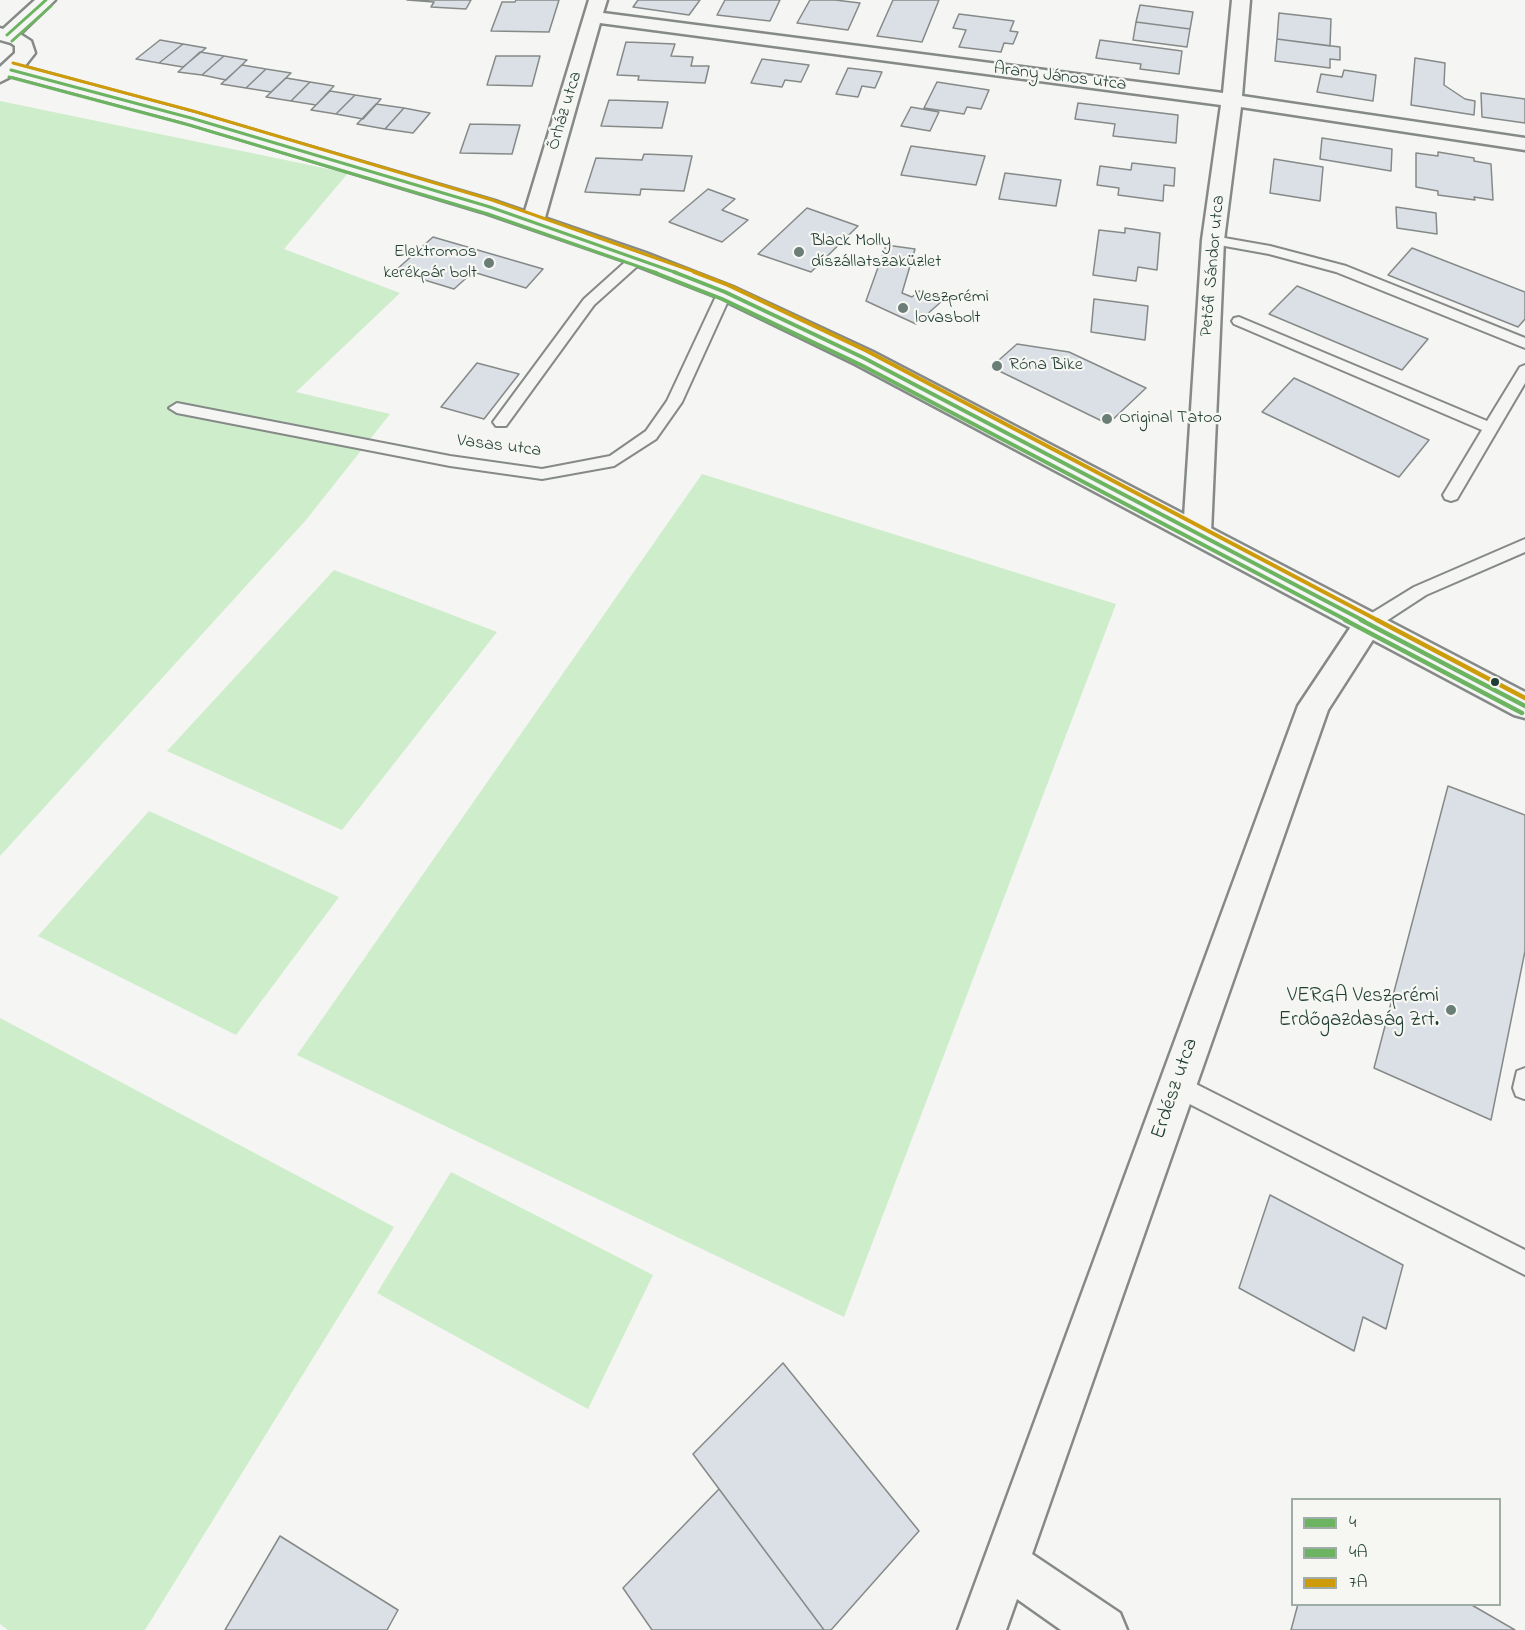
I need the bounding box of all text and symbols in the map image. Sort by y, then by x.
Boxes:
street label: Arany János utca [992,59,1128,97]
street label: Őrház utca [544,69,588,153]
street label: Petőfi Sándor utca [1197,194,1231,338]
place label: Black Molly díszállatszaküzlet [811,231,941,274]
place label: Elektromos kerékpár bolt [383,242,477,284]
marker: Black Molly díszállatszaküzlet [792,245,806,259]
marker: Elektromos kerékpár bolt [482,256,496,270]
place label: Veszprémi lovasbolt [915,287,989,330]
marker: Veszprémi lovasbolt [896,301,910,315]
place label: Róna Bike [1009,355,1083,377]
marker: Róna Bike [990,359,1004,373]
place label: Original Tatoo [1119,408,1222,430]
marker: Original Tatoo [1100,412,1114,426]
street label: Vasas utca [456,431,542,463]
unlabelled marker [1489,676,1501,688]
place label: VERGA Veszprémi Erdőgazdaság Zrt. [1279,985,1439,1035]
marker: VERGA Veszprémi Erdőgazdaság Zrt. [1444,1003,1458,1017]
street label: Erdész utca [1147,1035,1205,1143]
legend [1291,1498,1501,1606]
text: 4 [1349,1510,1356,1536]
text: 4A [1349,1540,1368,1566]
text: 7A [1349,1570,1368,1596]

